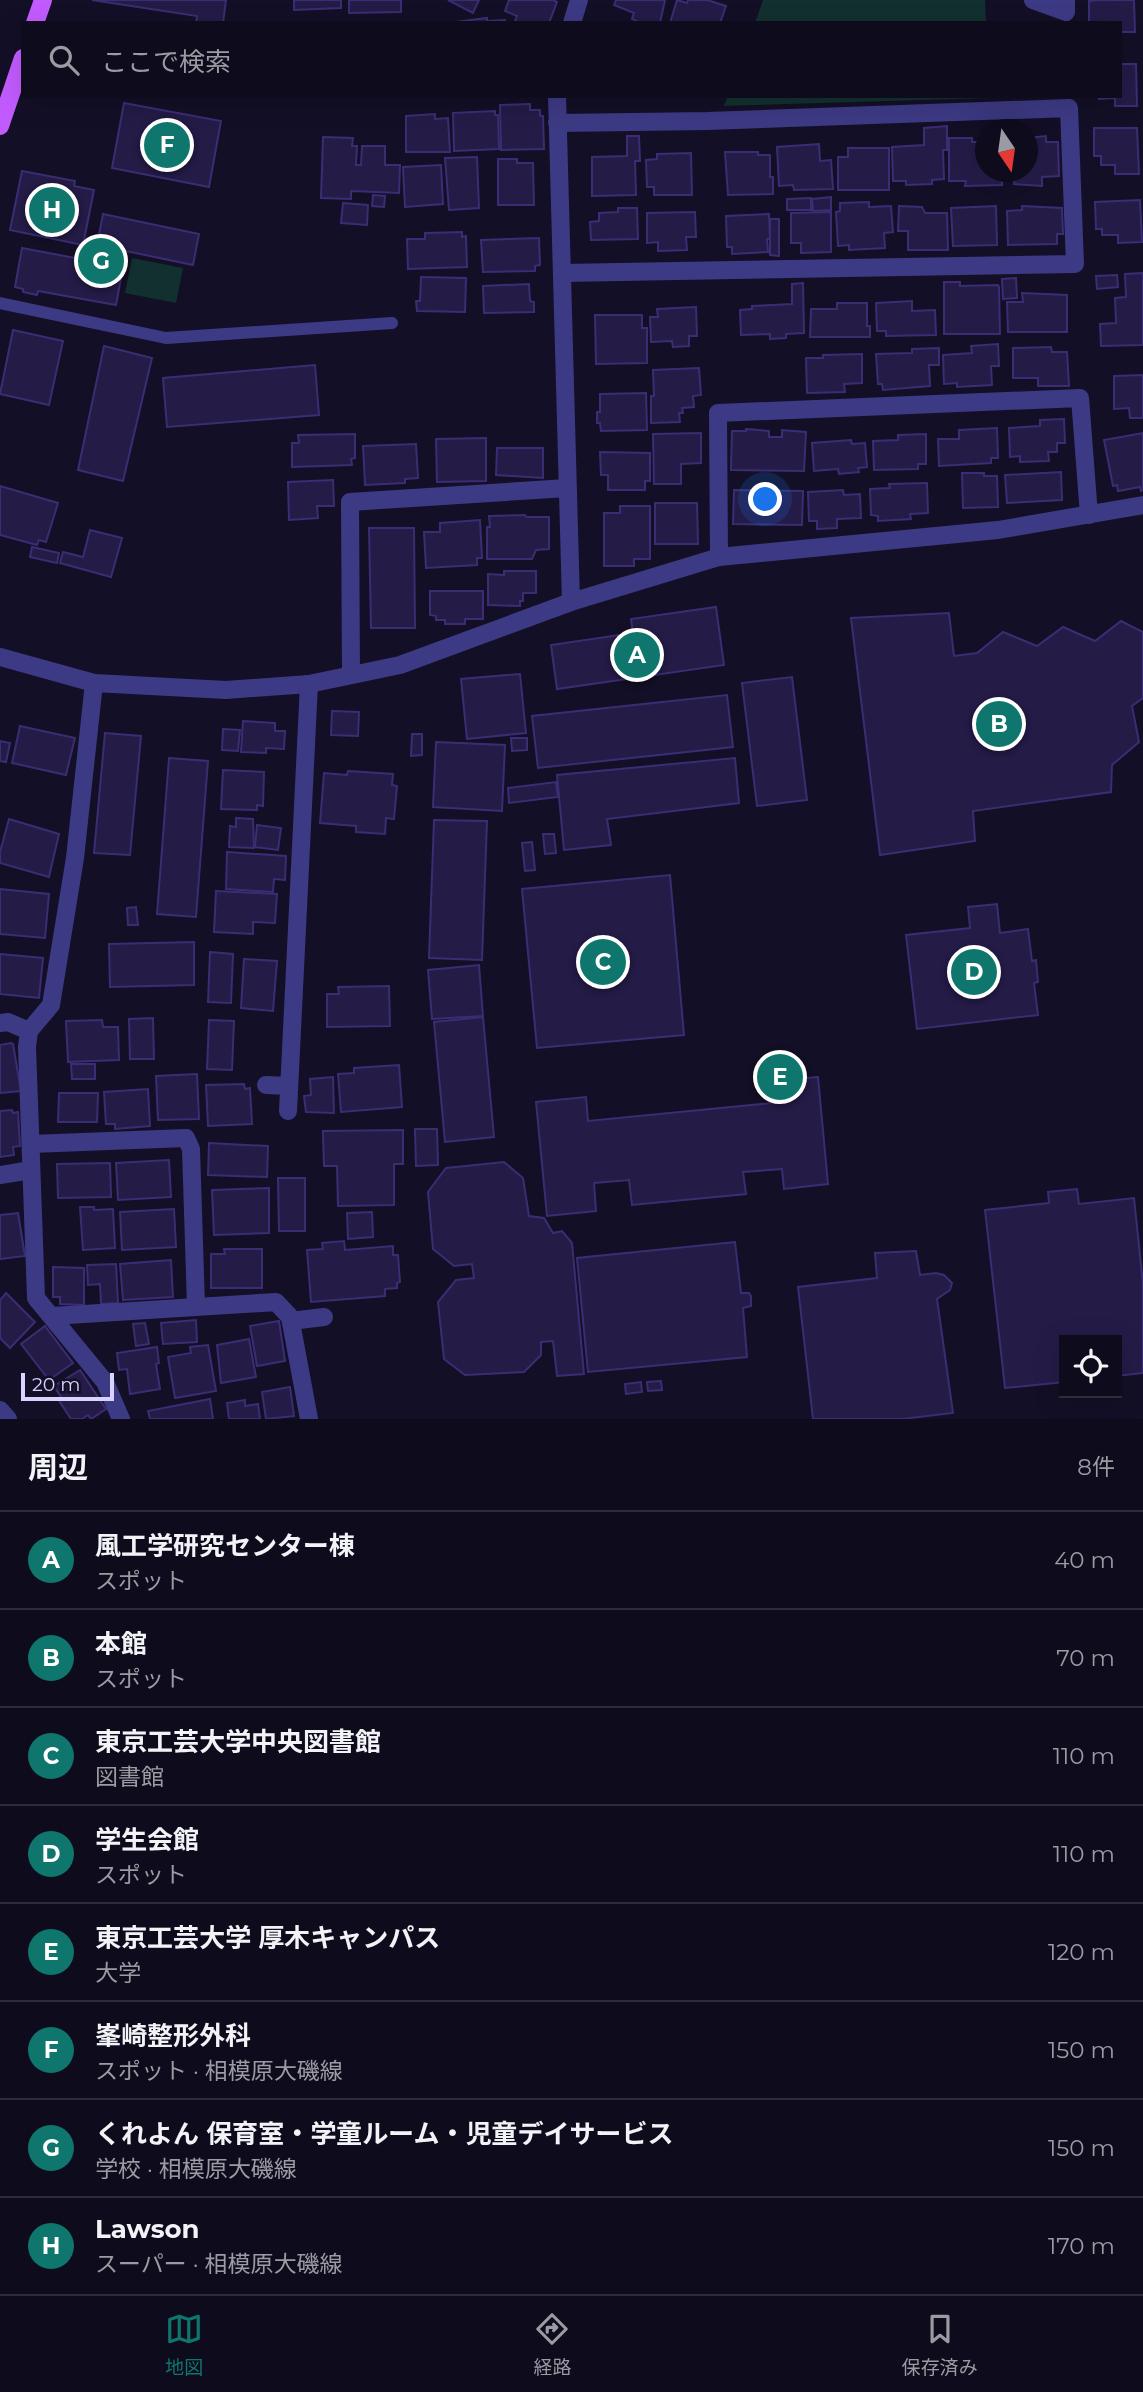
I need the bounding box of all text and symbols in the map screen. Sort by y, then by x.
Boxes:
search box [21,21,1122,98]
icon: search [45,41,83,79]
text: ここで検索 [101,46,231,78]
pin: F [144,119,190,171]
north arrow [975,119,1038,182]
pin: H [29,184,75,236]
pin: G [78,235,124,287]
your location [748,482,782,516]
pin: A [614,629,660,681]
pin: B [976,698,1022,750]
pin: C [580,936,626,988]
pin: D [951,946,997,998]
pin: E [757,1051,803,1103]
map controls [1059,1335,1122,1398]
button: locate [1059,1335,1122,1398]
scale bar [21,1370,114,1402]
text: 20 m [32,1373,80,1396]
text: 周辺 [28,1449,88,1486]
text: 8件 [1077,1453,1115,1481]
text: 風工学研究センター棟 [95,1530,355,1562]
text: A [42,1546,60,1574]
text: 40 m [1054,1546,1115,1574]
text: スポット [95,1567,187,1595]
text: 本館 [95,1628,147,1660]
text: B [42,1644,60,1672]
text: 70 m [1056,1644,1115,1672]
text: スポット [95,1665,187,1693]
text: 東京工芸大学中央図書館 [95,1726,381,1758]
text: C [43,1742,59,1770]
text: 110 m [1053,1742,1115,1770]
text: 図書館 [95,1763,164,1791]
text: 学生会館 [95,1824,199,1856]
text: D [42,1840,61,1868]
text: 110 m [1053,1840,1115,1868]
text: スポット [95,1861,187,1889]
text: 東京工芸大学 厚木キャンパス [95,1922,440,1954]
text: E [43,1938,59,1966]
text: 120 m [1048,1938,1115,1966]
text: 大学 [95,1959,141,1987]
text: 峯崎整形外科 [95,2020,251,2052]
text: F [44,2036,58,2064]
text: 150 m [1048,2036,1115,2064]
text: スポット · 相模原大磯線 [95,2057,343,2085]
text: くれよん 保育室・学童ルーム・児童デイサービス [95,2118,674,2150]
text: G [42,2134,60,2162]
text: 150 m [1048,2134,1115,2162]
text: 学校 · 相模原大磯線 [95,2155,297,2183]
text: Lawson [95,2213,200,2245]
text: H [42,2232,60,2260]
text: 170 m [1048,2232,1115,2260]
text: スーパー · 相模原大磯線 [95,2250,343,2278]
tab: 地図 [165,2310,203,2379]
tab: 経路 [533,2310,572,2379]
tab: 保存済み [902,2310,978,2379]

